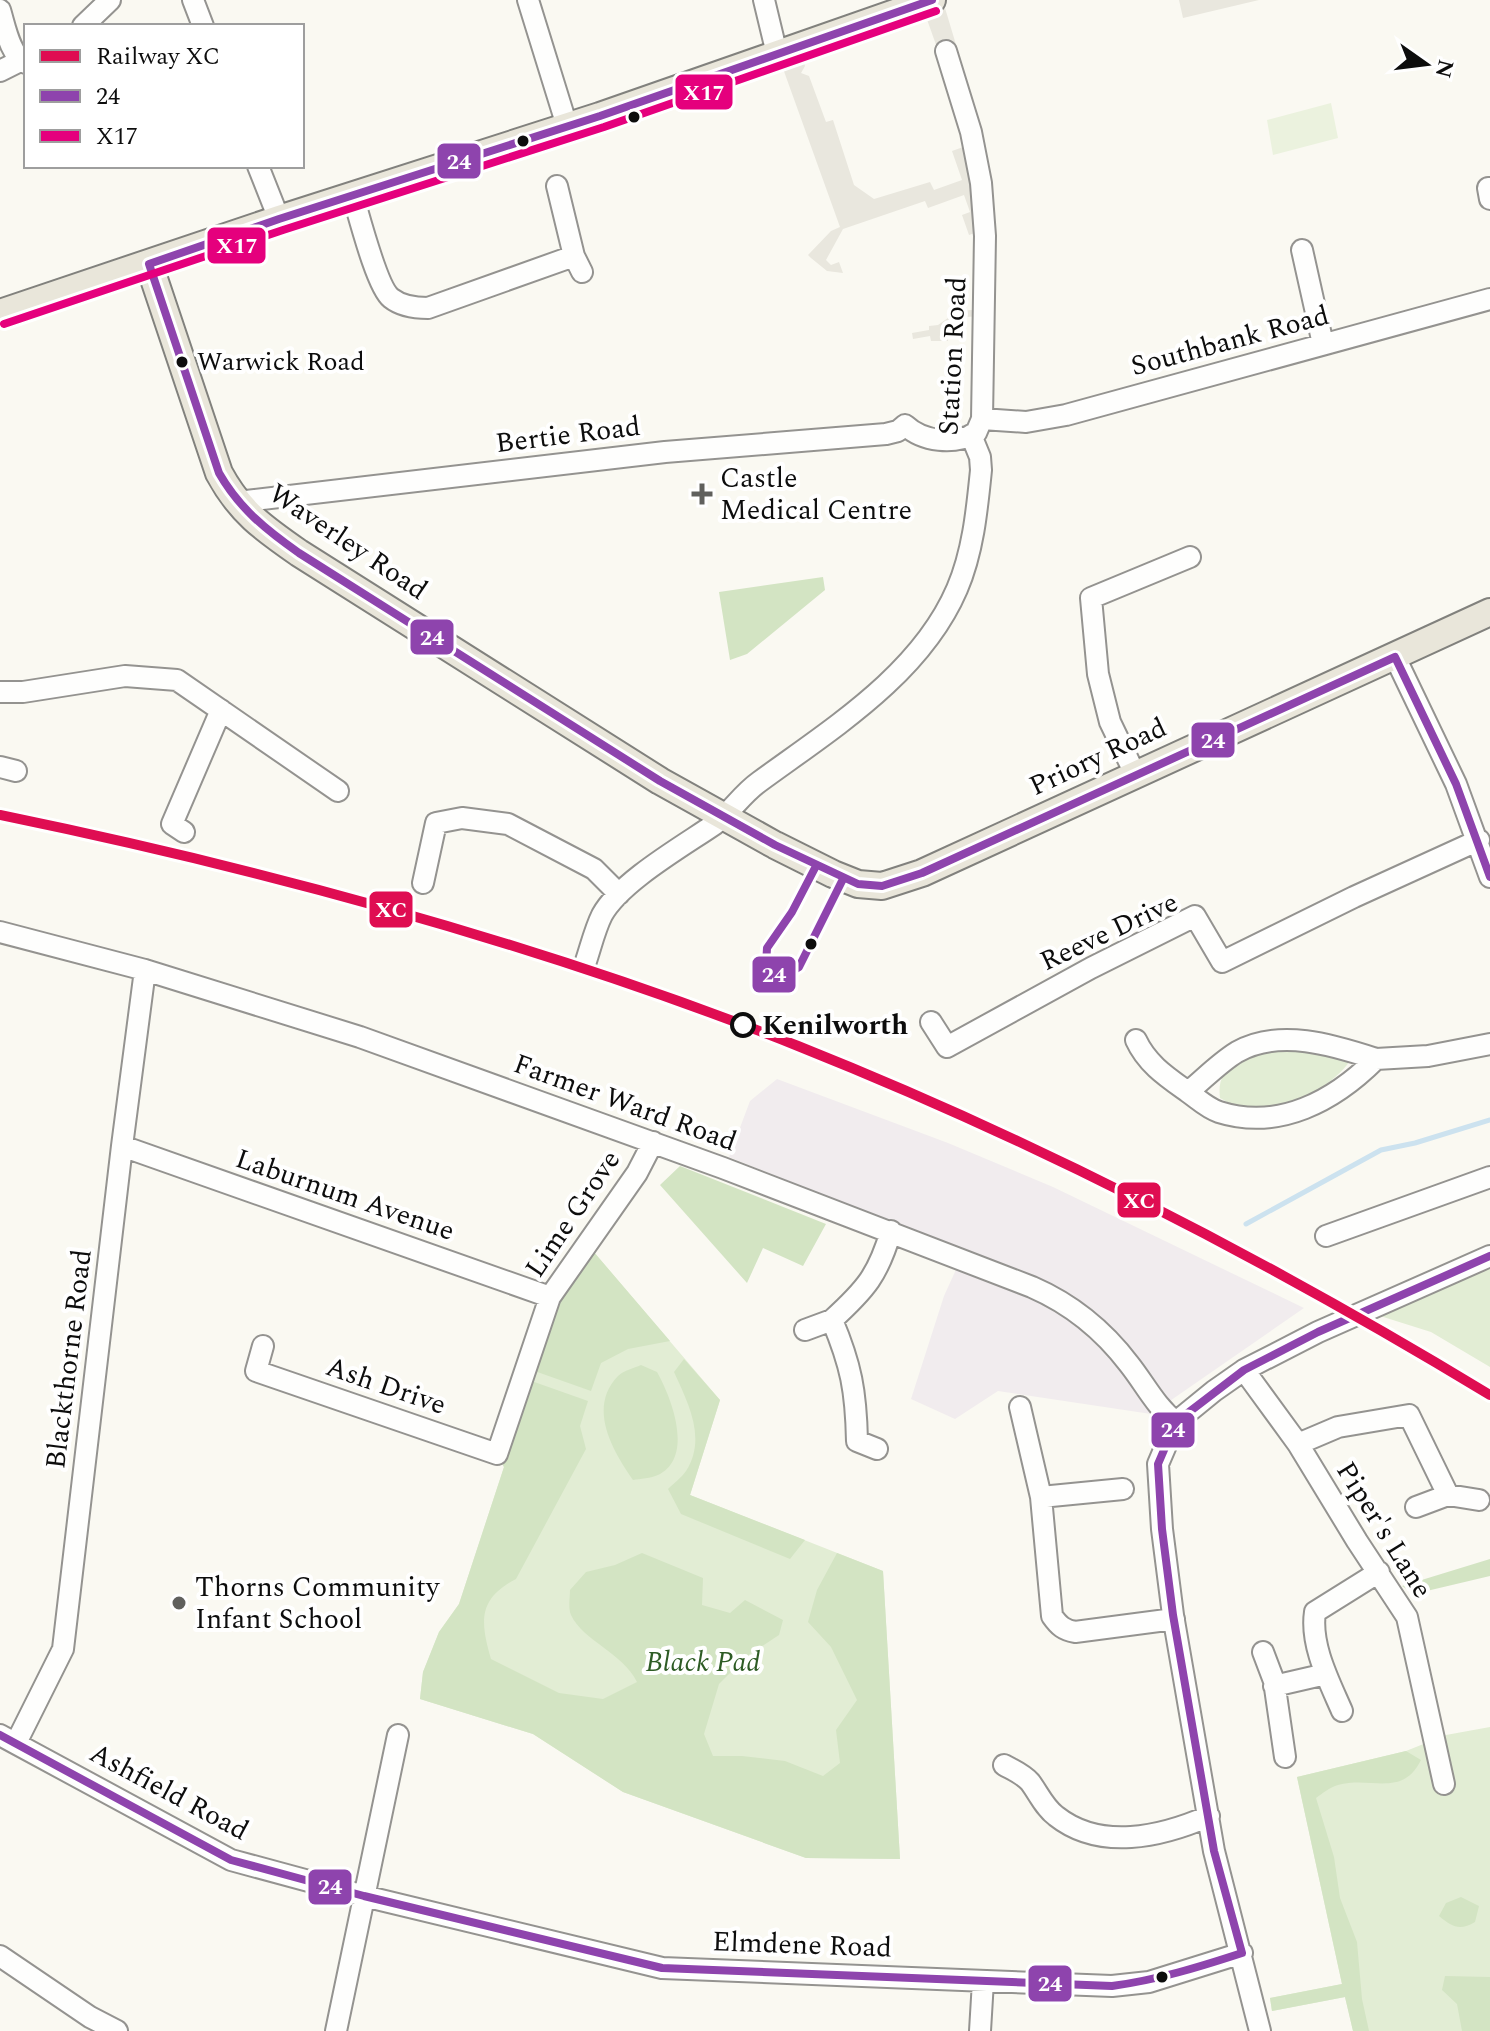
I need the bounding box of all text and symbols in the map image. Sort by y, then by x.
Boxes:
legend [24,24,304,168]
north arrow [1386,24,1466,104]
text: Railway XC [96,39,220,75]
text: N [1426,56,1462,81]
line badge: X17 [674,73,734,111]
text: X17 [683,77,725,110]
text: 24 [96,79,120,115]
unlabelled marker [626,109,642,125]
text: X17 [96,119,138,155]
unlabelled marker [515,133,531,149]
line badge: 24 [436,142,482,180]
text: 24 [447,146,472,179]
line badge: X17 [206,226,267,265]
text: X17 [216,230,258,263]
street label: Station Road [927,275,979,437]
street label: Southbank Road [1126,294,1334,388]
place label: Warwick Road [197,342,365,382]
marker: Warwick Road [174,354,190,370]
street label: Bertie Road [493,405,643,465]
place label: Castle Medical Centre [720,457,912,532]
street label: Waverley Road [260,473,436,611]
marker: Castle Medical Centre [691,483,713,505]
line badge: 24 [409,618,455,656]
text: 24 [420,622,445,655]
street label: Priory Road [1022,706,1174,808]
line badge: 24 [1190,721,1236,759]
text: 24 [1201,725,1226,758]
street label: Reeve Drive [1033,881,1185,983]
line badge: XC [368,890,414,929]
text: XC [375,894,407,927]
unlabelled marker [803,936,819,952]
line badge: 24 [751,955,797,994]
text: 24 [762,959,787,992]
place label: Kenilworth [762,1004,908,1047]
marker: Kenilworth [731,1013,755,1037]
street label: Farmer Ward Road [507,1043,743,1163]
street label: Laburnum Avenue [230,1137,460,1253]
street label: Lime Grove [514,1142,632,1286]
line badge: XC [1116,1181,1162,1219]
text: XC [1123,1185,1155,1218]
street label: Blackthorne Road [34,1247,104,1471]
street label: Ash Drive [320,1345,452,1427]
line badge: 24 [1150,1411,1196,1449]
text: 24 [1161,1414,1186,1447]
street label: Piper's Lane [1325,1453,1443,1607]
place label: Thorns Community Infant School [195,1566,441,1641]
marker: Thorns Community Infant School [170,1594,188,1612]
park label: Black Pad [646,1641,760,1684]
street label: Ashfield Road [82,1732,256,1852]
line badge: 24 [307,1868,353,1906]
text: 24 [318,1871,343,1904]
street label: Elmdene Road [711,1920,893,1970]
line badge: 24 [1027,1964,1073,2003]
text: 24 [1038,1968,1063,2001]
unlabelled marker [1154,1969,1170,1985]

